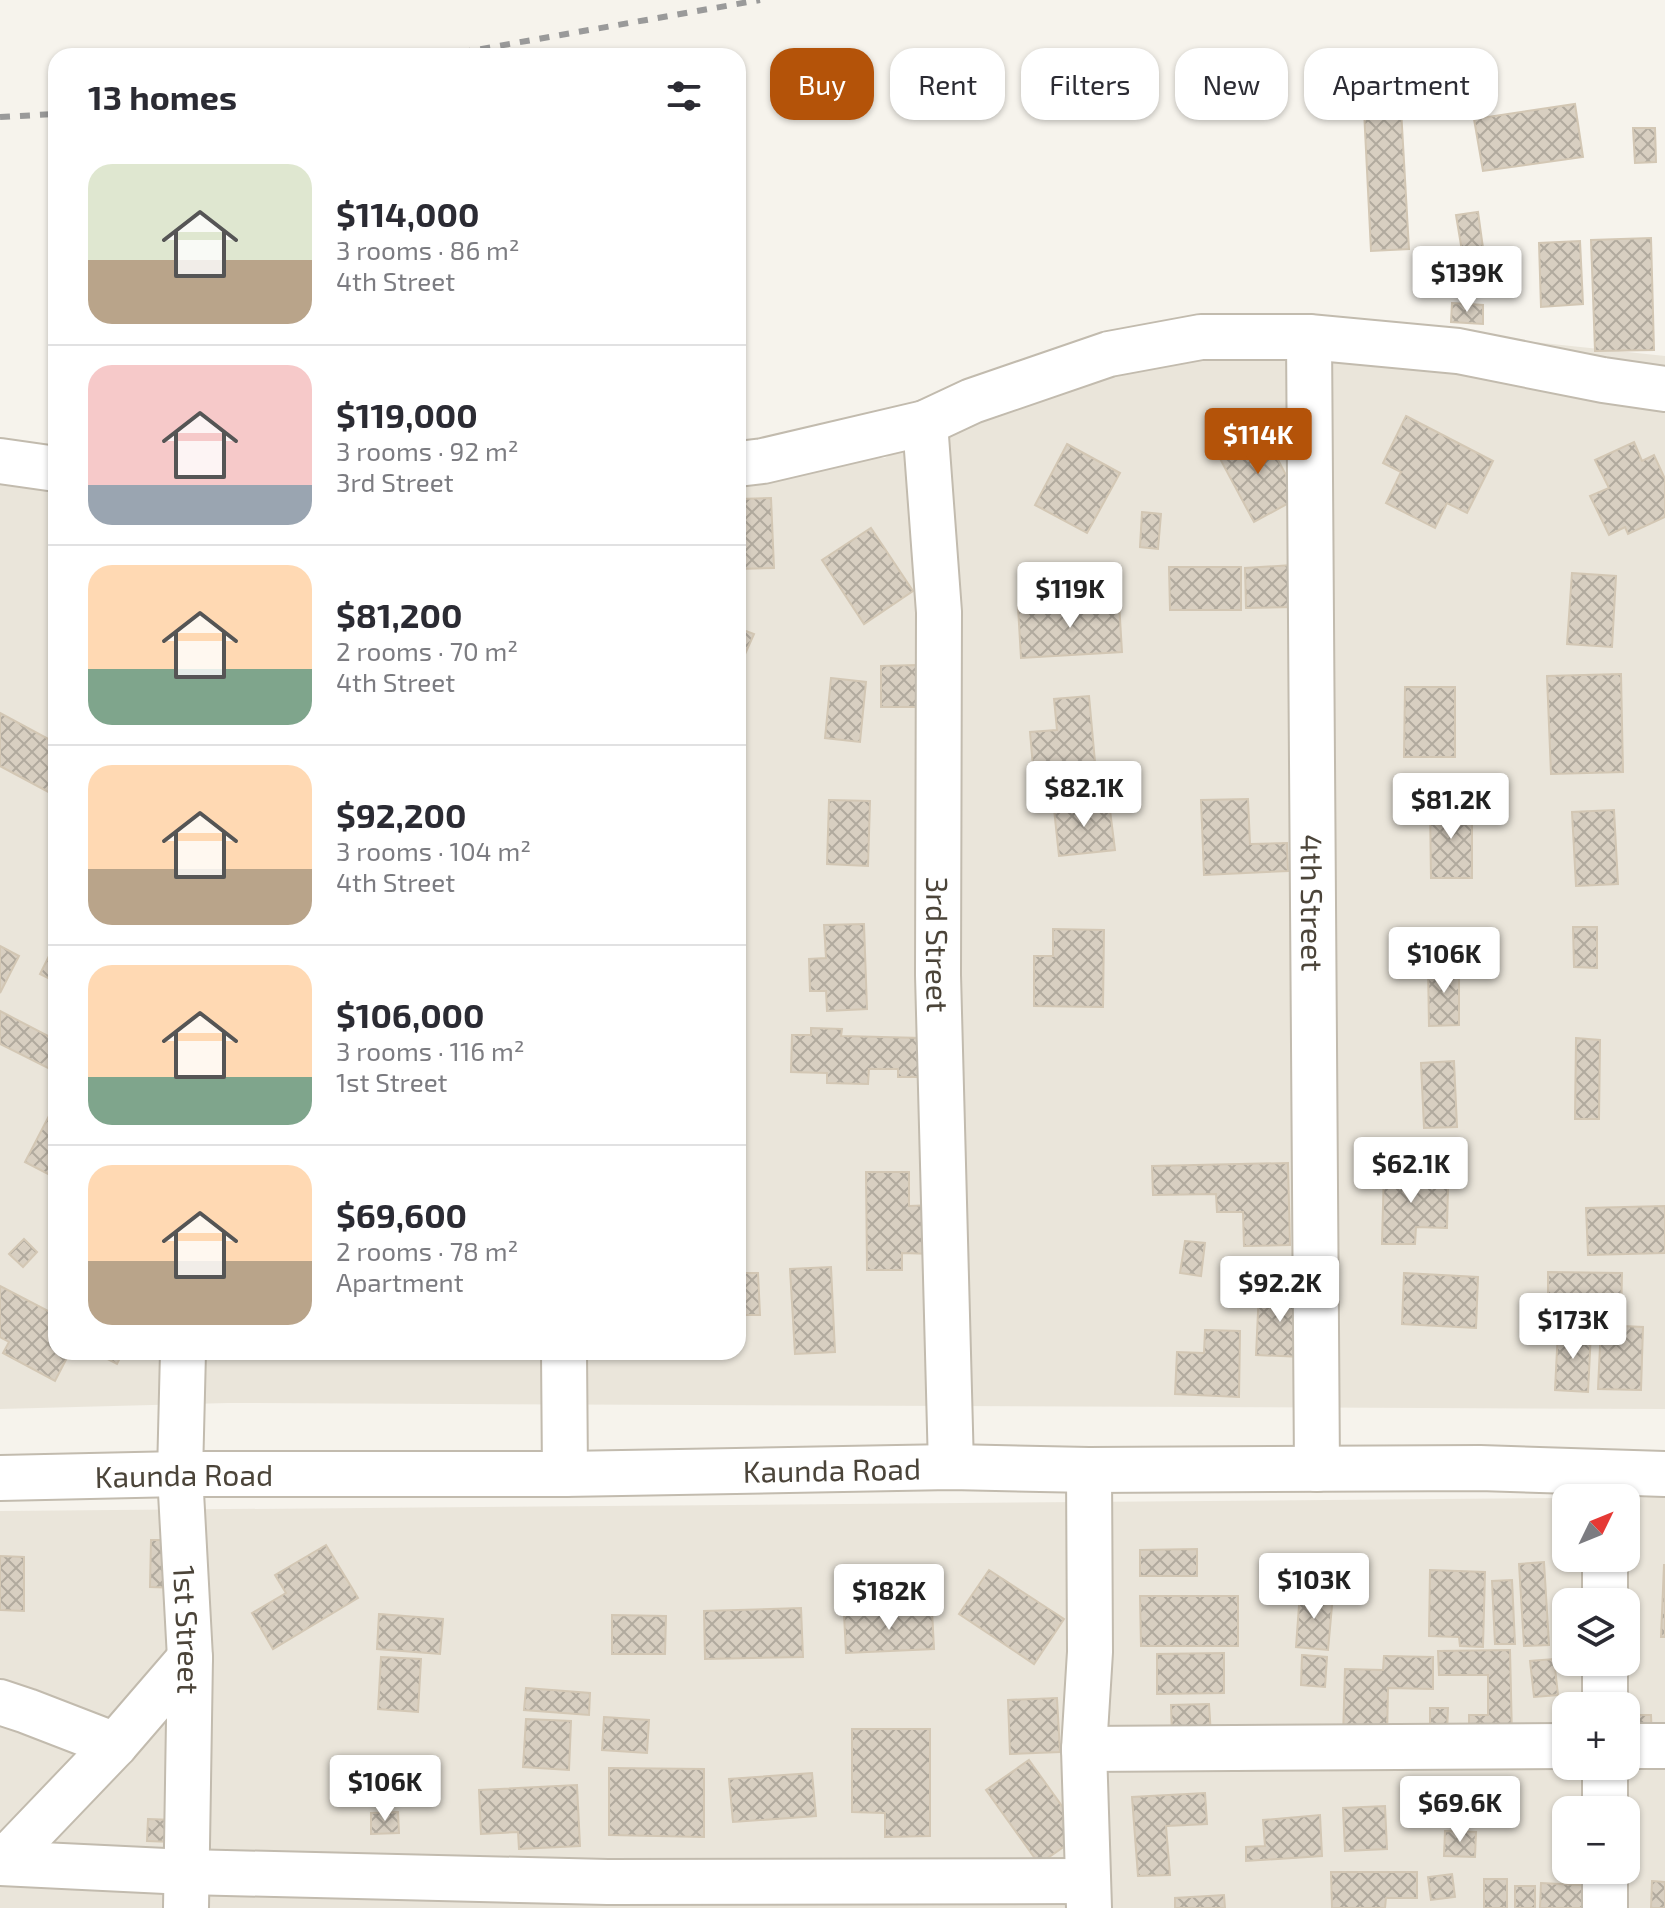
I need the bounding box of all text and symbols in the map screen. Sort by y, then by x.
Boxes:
chip: Buy [770,48,874,120]
chip: Rent [890,48,1005,120]
chip: Filters [1021,48,1159,120]
chip: New [1175,48,1288,120]
chip: Apartment [1304,48,1498,120]
icon: filters [662,74,706,118]
text: 13 homes [88,76,237,117]
text: $114,000 [336,193,479,234]
icon: home [152,196,248,292]
text: 3 rooms · 86 m² [336,234,520,265]
pin: $139K [1411,246,1523,314]
text: $139K [1431,256,1503,287]
text: 4th Street [336,265,455,296]
text: $119,000 [336,394,478,435]
icon: home [152,397,248,493]
pin: $114K [1202,408,1314,476]
text: $114K [1223,418,1293,449]
text: 3 rooms · 92 m² [336,435,518,466]
text: 3rd Street [336,466,454,497]
pin: $119K [1014,562,1126,630]
text: $119K [1035,572,1105,603]
text: $81,200 [336,594,462,635]
icon: home [152,597,248,693]
text: 2 rooms · 70 m² [336,635,518,666]
text: 4th Street [336,666,455,697]
pin: $82.1K [1019,761,1149,829]
text: $82.1K [1044,771,1124,802]
pin: $81.2K [1386,773,1516,841]
text: $81.2K [1411,783,1491,814]
text: $92,200 [336,794,466,835]
icon: home [152,797,248,893]
street label: 4th Street [1295,834,1331,972]
text: 3 rooms · 104 m² [336,835,531,866]
text: 4th Street [336,866,455,897]
street label: 3rd Street [920,877,957,1013]
pin: $106K [1388,927,1500,995]
text: $106K [1407,937,1481,968]
text: $106,000 [336,994,485,1035]
icon: home [152,997,248,1093]
text: 3 rooms · 116 m² [336,1035,525,1066]
text: 1st Street [336,1066,448,1097]
pin: $62.1K [1346,1137,1476,1205]
text: $62.1K [1372,1147,1450,1178]
text: $69,600 [336,1194,467,1235]
icon: home [152,1197,248,1293]
text: 2 rooms · 78 m² [336,1235,518,1266]
pin: $92.2K [1215,1256,1345,1324]
text: Apartment [336,1266,464,1297]
text: $92.2K [1238,1266,1322,1297]
pin: $173K [1517,1293,1629,1361]
text: $173K [1537,1303,1609,1334]
street label: Kaunda Road [742,1450,921,1489]
street label: Kaunda Road [94,1456,273,1494]
north arrow [1552,1484,1640,1572]
map controls [1552,1484,1640,1884]
pin: $103K [1258,1553,1370,1621]
text: $103K [1277,1563,1351,1594]
street label: 1st Street [167,1564,208,1694]
pin: $182K [833,1564,945,1632]
text: $182K [852,1574,926,1605]
button: layers [1552,1588,1640,1676]
button: + [1552,1692,1640,1780]
pin: $106K [329,1755,441,1823]
text: $106K [348,1765,422,1796]
pin: $69.6K [1395,1776,1525,1844]
text: $69.6K [1418,1786,1502,1817]
button: − [1552,1796,1640,1884]

